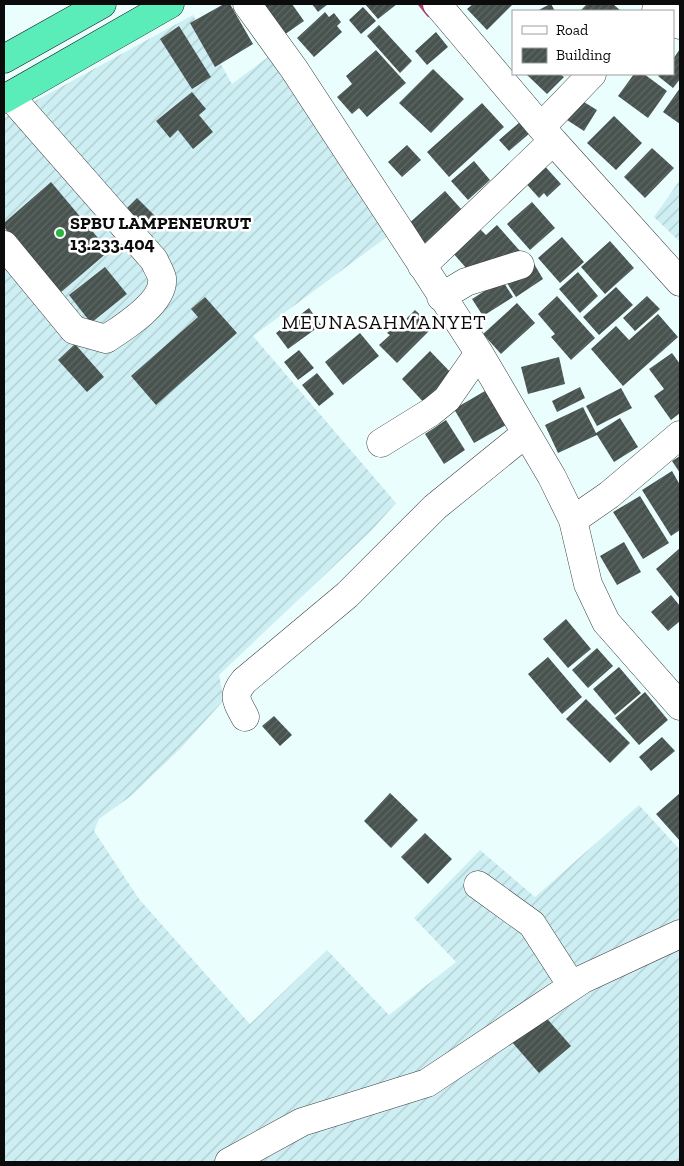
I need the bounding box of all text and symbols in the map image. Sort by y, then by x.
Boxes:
legend [512,10,674,75]
text: Road [556,21,589,39]
text: Building [556,46,611,64]
place label: SPBU LAMPENEURUT 13.233.404 [70,212,252,255]
marker: SPBU LAMPENEURUT 13.233.404 [54,227,66,239]
district label: MEUNASAHMANYET [281,310,487,334]

